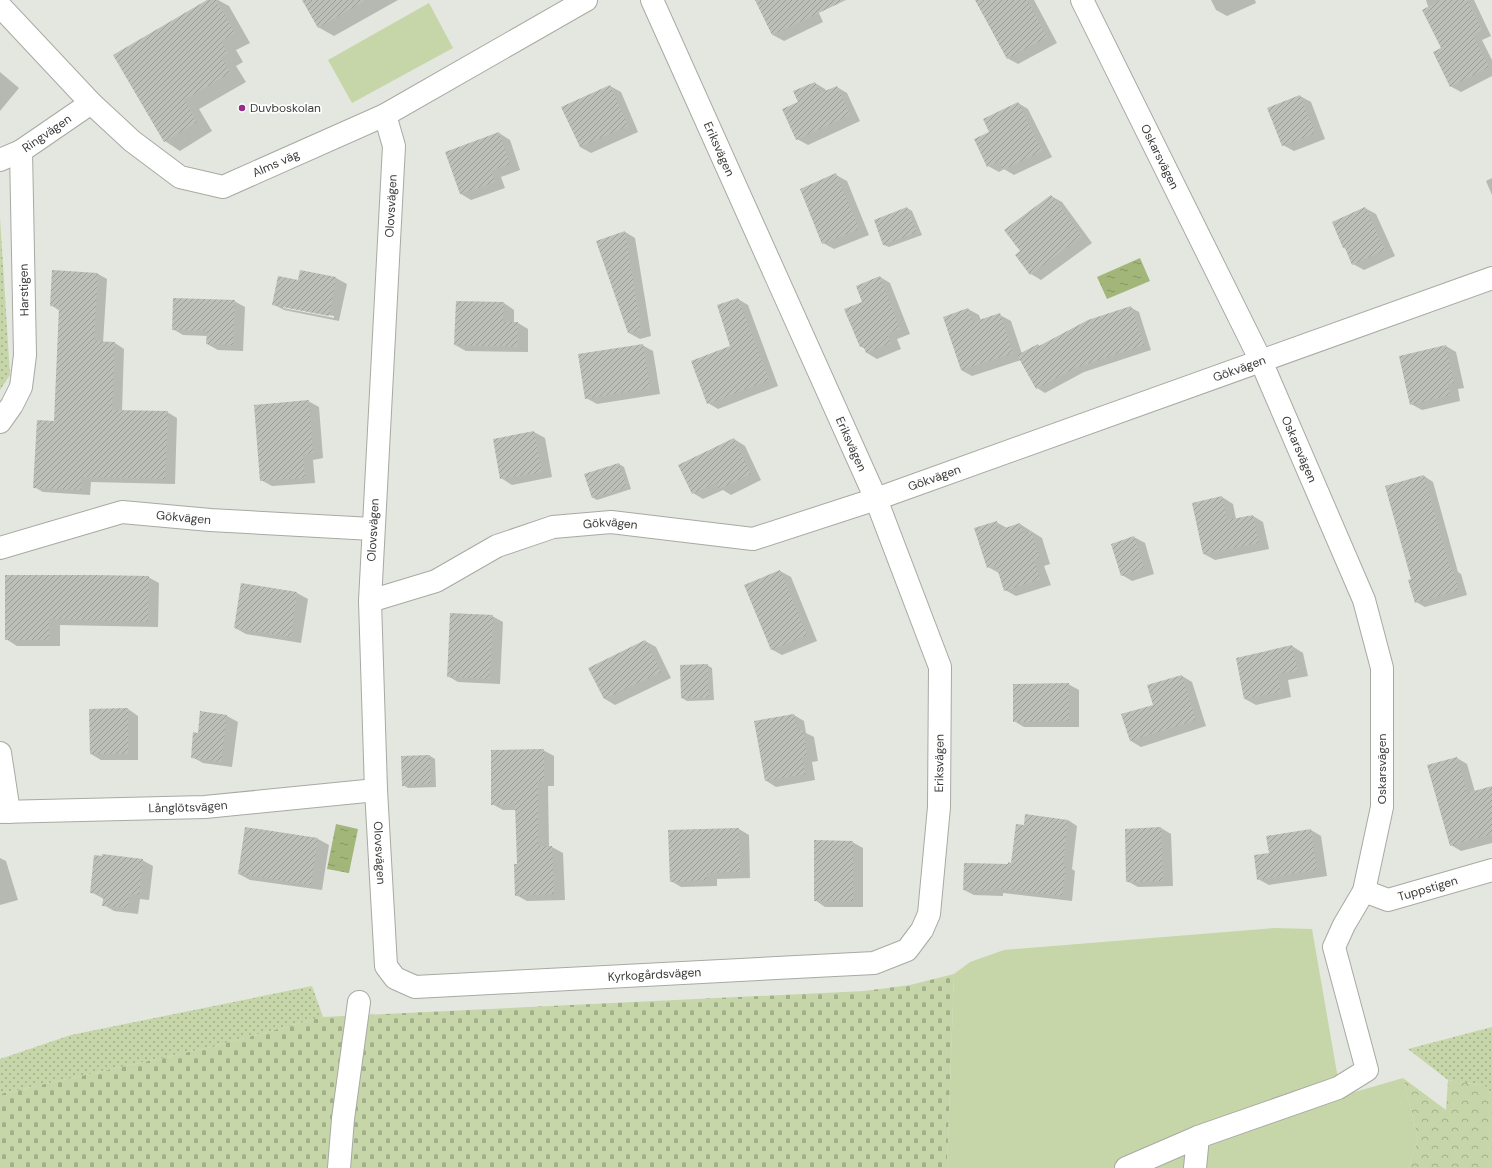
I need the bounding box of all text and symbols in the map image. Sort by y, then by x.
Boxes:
place label: Duvboskolan [250,100,321,116]
marker: Duvboskolan [237,103,247,113]
street label: Ringvägen [19,111,75,156]
street label: Eriksvägen [700,119,738,179]
street label: Oskarsvägen [1137,122,1183,192]
street label: Alms väg [250,146,302,181]
street label: Olovsvägen [381,174,401,238]
street label: Harstigen [16,263,32,316]
street label: Gökvägen [1211,352,1268,385]
street label: Eriksvägen [832,414,870,474]
street label: Oskarsvägen [1278,414,1320,485]
street label: Gökvägen [906,461,963,495]
street label: Olovsvägen [363,498,383,562]
street label: Gökvägen [155,507,212,528]
street label: Gökvägen [582,514,639,533]
street label: Eriksvägen [931,734,948,792]
street label: Oskarsvägen [1374,734,1390,804]
street label: Långlötsvägen [148,797,228,816]
street label: Olovsvägen [370,821,389,885]
street label: Tuppstigen [1396,872,1460,905]
street label: Kyrkogårdsvägen [607,964,702,985]

